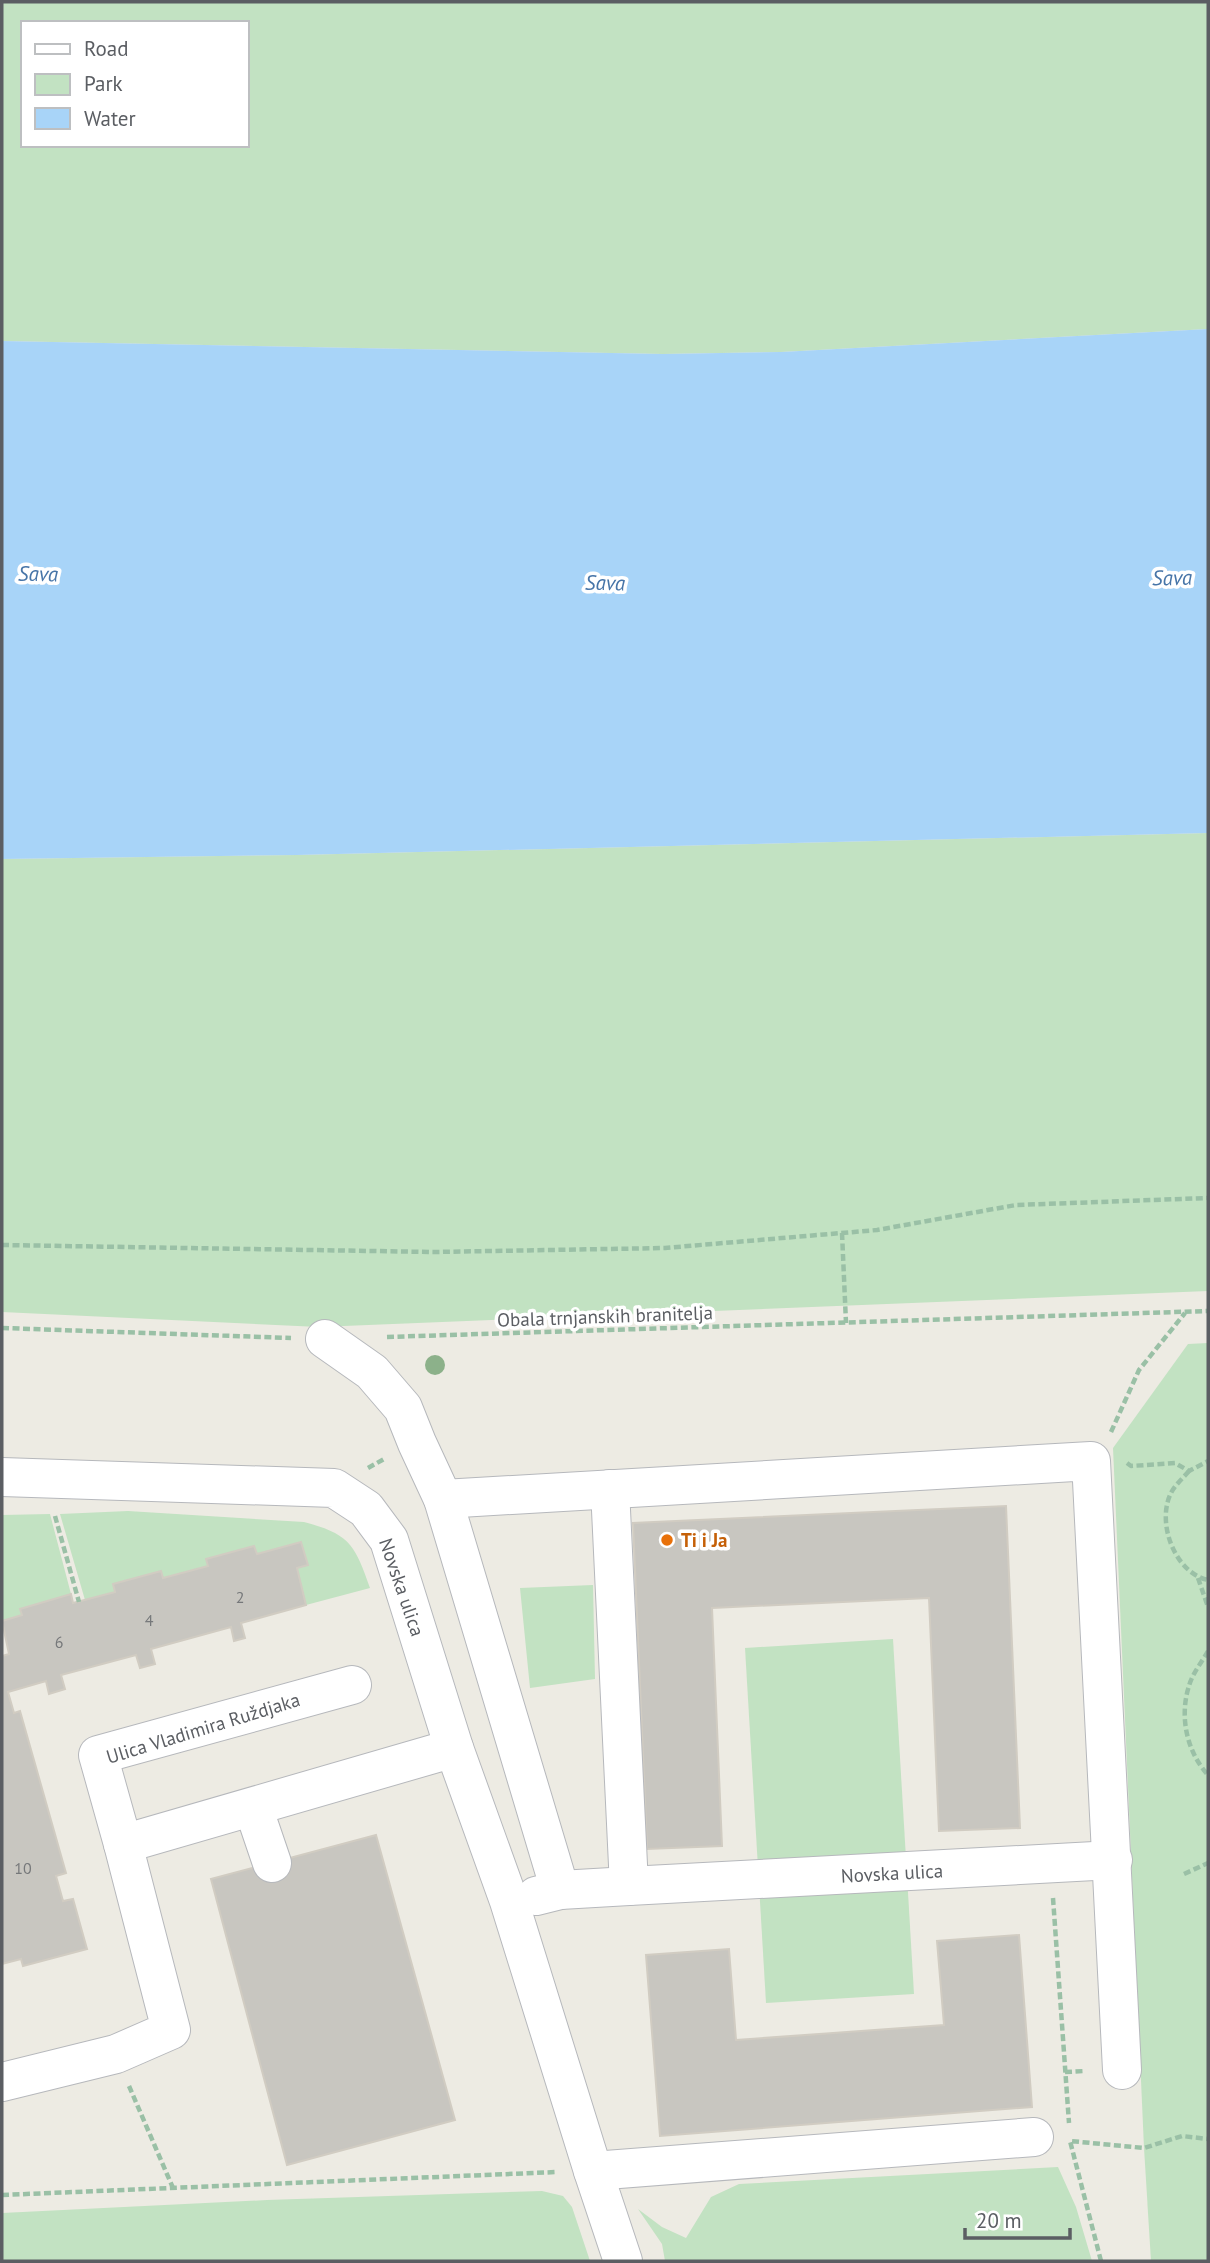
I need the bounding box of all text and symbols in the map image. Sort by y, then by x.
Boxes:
legend [21,21,248,147]
text: Road [84,35,128,62]
text: Park [84,70,123,97]
text: Water [84,105,136,132]
water label: Sava [18,560,59,587]
water label: Sava [1152,564,1193,591]
water label: Sava [585,569,626,596]
street label: Obala trnjanskih branitelja [497,1300,713,1332]
place label: Ti i Ja [681,1528,727,1552]
marker: Ti i Ja [659,1532,675,1548]
street label: Novska ulica [374,1535,430,1639]
house number: 2 [236,1587,244,1607]
house number: 4 [145,1610,154,1630]
house number: 6 [55,1632,63,1652]
street label: Ulica Vladimira Ruždjaka [103,1687,303,1769]
house number: 10 [14,1858,32,1878]
street label: Novska ulica [840,1858,944,1888]
scale bar [965,2196,1070,2240]
text: 20 m [976,2207,1022,2234]

